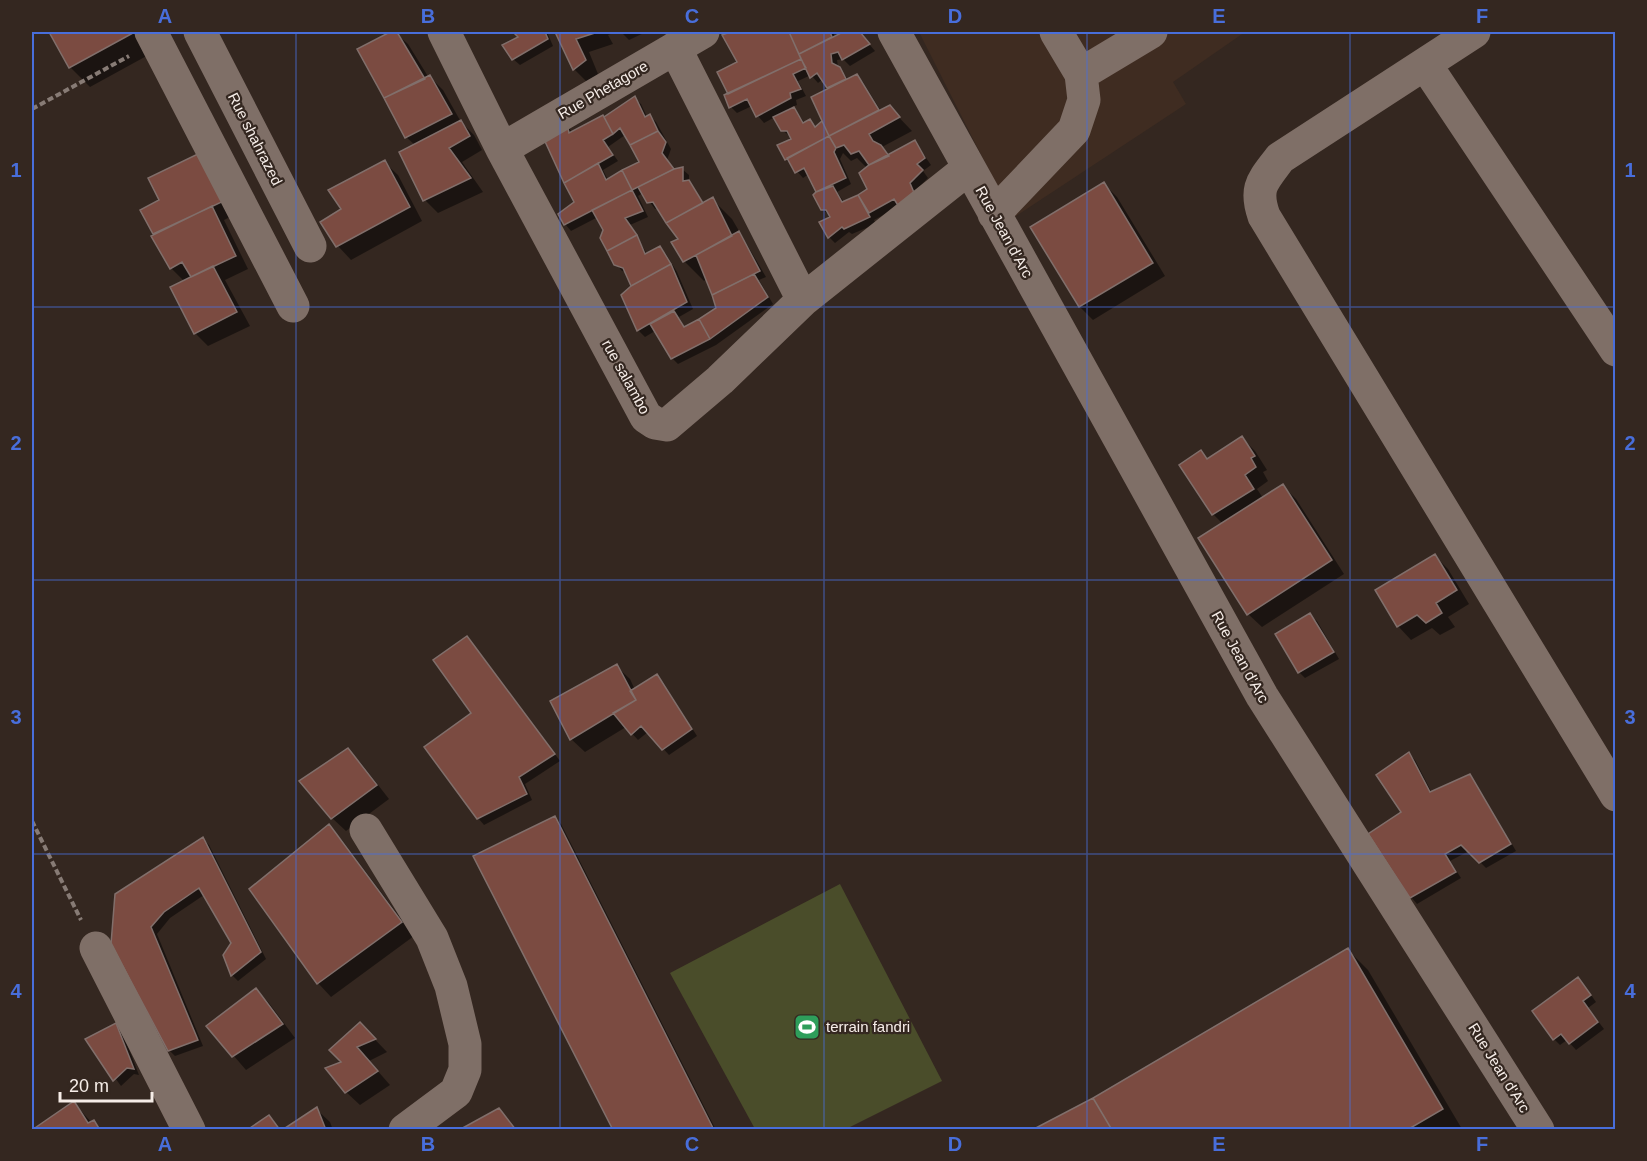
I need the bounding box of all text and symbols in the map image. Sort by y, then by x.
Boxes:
text: A [158,5,172,27]
text: B [421,5,435,27]
text: C [685,5,699,27]
text: D [948,5,962,27]
text: E [1212,5,1226,27]
text: F [1476,5,1488,27]
street label: Rue Phetagore [555,57,651,122]
street label: Rue shahrazed [225,90,286,188]
text: 1 [10,159,22,181]
text: 1 [1624,159,1636,181]
street label: Rue Jean d'Arc [972,183,1037,281]
street label: rue salambo [599,337,654,417]
text: 2 [10,432,22,454]
text: 2 [1624,432,1636,454]
street label: Rue Jean d'Arc [1208,608,1273,706]
text: 3 [10,706,22,728]
text: 3 [1624,706,1636,728]
text: 4 [10,980,22,1002]
text: 4 [1624,980,1636,1002]
sports icon: terrain fandri [792,1012,822,1042]
place label: terrain fandri [826,1018,910,1035]
street label: Rue Jean d'Arc [1465,1020,1534,1116]
scale bar [60,1065,152,1103]
text: 20 m [69,1076,109,1096]
text: A [158,1133,172,1155]
text: B [421,1133,435,1155]
text: C [685,1133,699,1155]
text: D [948,1133,962,1155]
text: E [1212,1133,1226,1155]
text: F [1476,1133,1488,1155]

